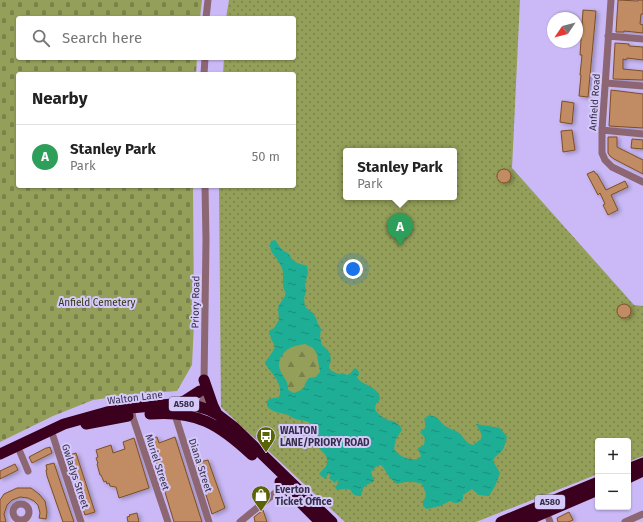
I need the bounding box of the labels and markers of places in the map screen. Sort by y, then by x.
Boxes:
pin: A [387,213,413,246]
bus stop icon: WALTON LANE/PRIORY ROAD [255,425,277,453]
place label: WALTON LANE/PRIORY ROAD [280,425,370,449]
shop icon: Everton Ticket Office [250,484,272,512]
place label: Everton Ticket Office [275,484,332,508]

